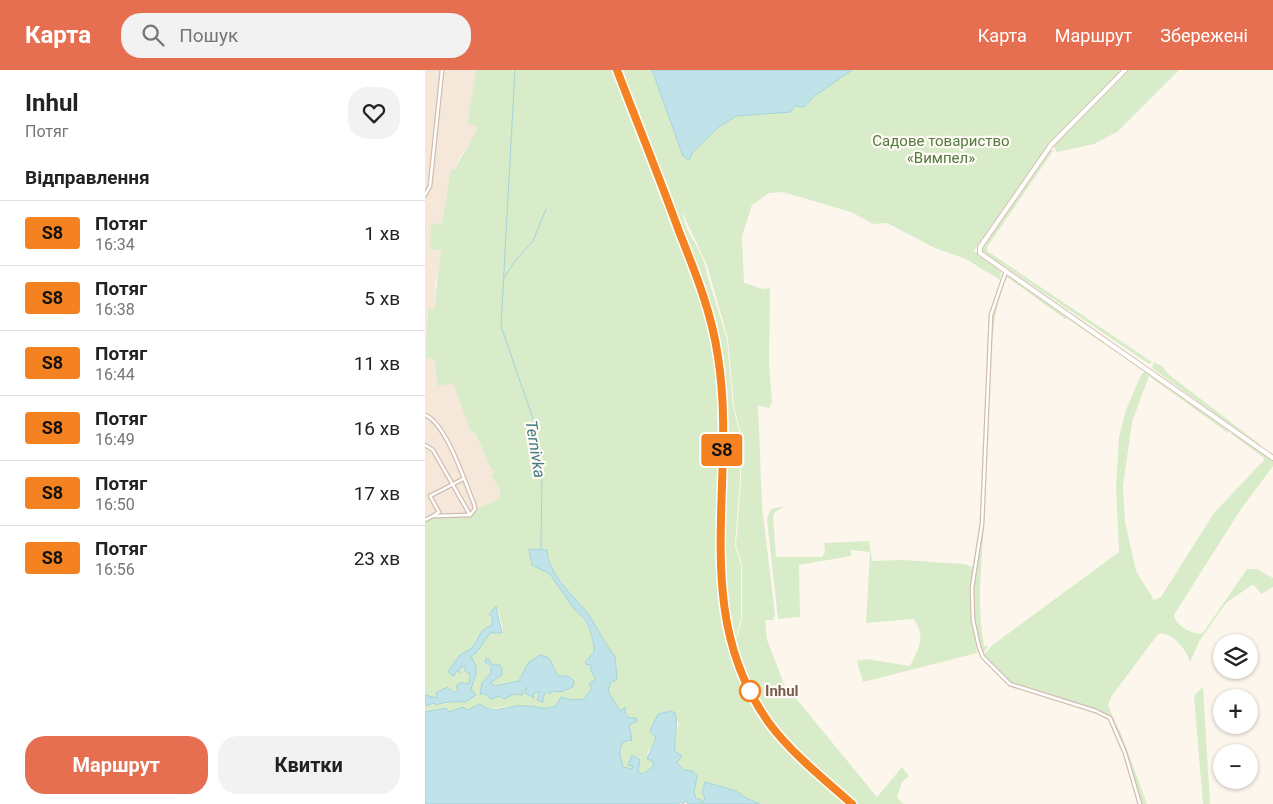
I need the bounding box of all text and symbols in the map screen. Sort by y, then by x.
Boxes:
search box [121,13,471,58]
text: Карта [25,21,91,49]
icon: search [139,21,167,49]
text: Пошук [179,24,238,47]
text: Карта [978,25,1027,46]
text: Маршрут [1055,25,1132,46]
text: Збережені [1160,25,1248,46]
button: heart [348,87,400,139]
text: Inhul [25,89,79,117]
text: Потяг [25,122,69,141]
park label: Садове товариство «Вимпел» [872,132,1010,167]
text: Відправлення [25,166,150,189]
text: Потяг [95,212,147,235]
text: S8 [42,222,63,243]
text: 1 хв [364,222,400,245]
text: 16:34 [95,235,135,254]
text: Потяг [95,277,147,300]
text: S8 [42,287,63,308]
text: 5 хв [364,287,400,310]
text: 16:38 [95,300,135,319]
text: Потяг [95,342,147,365]
text: S8 [42,352,63,373]
text: 11 хв [354,352,400,375]
text: 16:44 [95,365,135,384]
text: Потяг [95,407,147,430]
text: S8 [42,417,63,438]
text: 16 хв [354,417,400,440]
water label: Ternivka [522,419,549,479]
text: 16:49 [95,430,135,449]
line badge: S8 [699,434,745,466]
text: S8 [711,439,733,460]
text: Потяг [95,472,147,495]
text: S8 [42,482,63,503]
text: 17 хв [354,482,400,505]
text: 16:50 [95,495,135,514]
text: Потяг [95,537,147,560]
text: S8 [42,547,63,568]
text: 23 хв [354,547,400,570]
text: 16:56 [95,560,135,579]
map controls [1213,634,1258,789]
button: layers [1213,634,1258,679]
marker: Inhul [739,680,761,702]
place label: Inhul [765,682,799,700]
button: + [1213,689,1258,734]
button: Маршрут [25,736,208,794]
button: Квитки [218,736,400,794]
button: − [1213,744,1258,789]

